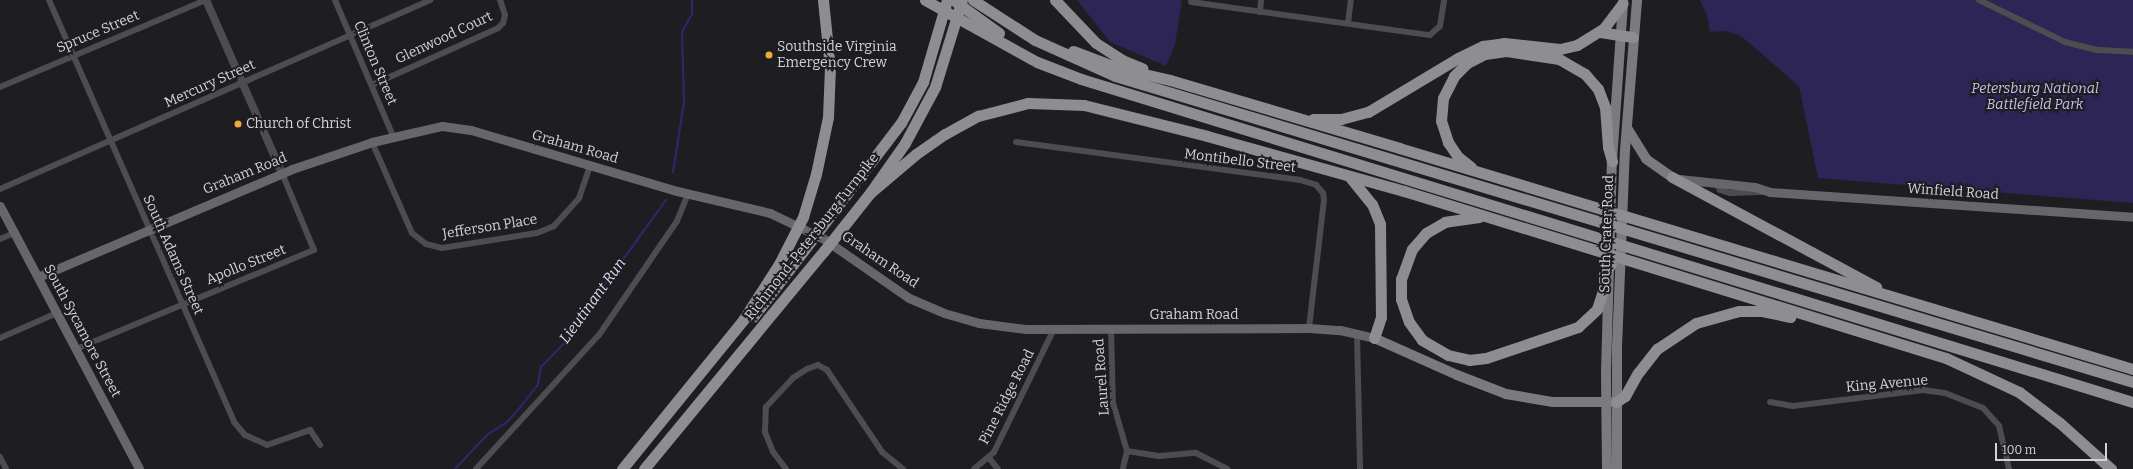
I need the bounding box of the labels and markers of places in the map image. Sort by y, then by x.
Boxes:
place label: Southside Virginia Emergency Crew [777,39,897,72]
marker: Southside Virginia Emergency Crew [764,50,774,60]
place label: Church of Christ [246,116,351,132]
marker: Church of Christ [233,119,243,129]

